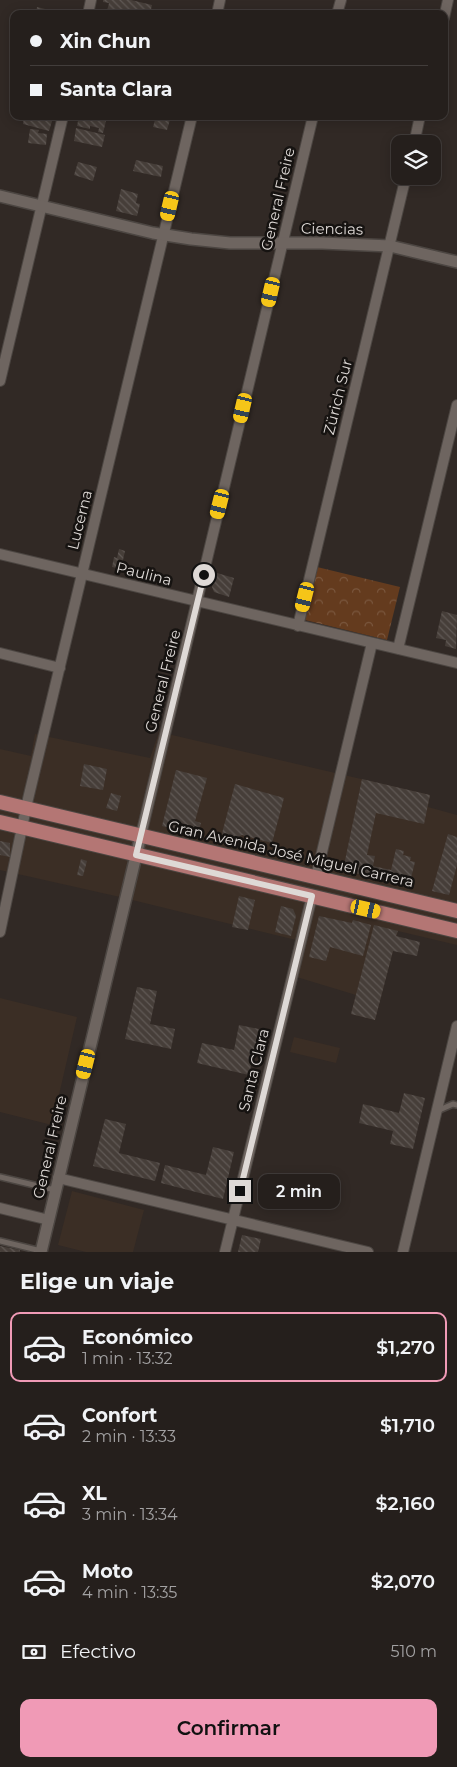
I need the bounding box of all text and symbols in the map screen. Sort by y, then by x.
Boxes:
text: Xin Chun [60,30,151,53]
text: Santa Clara [60,78,172,101]
map controls [391,135,441,185]
button: layers [391,135,441,185]
street label: General Freire [256,145,299,252]
car [159,190,180,222]
street label: Ciencias [301,218,363,239]
car [260,276,281,308]
street label: Zürich Sur [319,357,356,437]
car [232,392,253,424]
street label: Lucerna [63,488,96,552]
car [209,488,230,520]
street label: Paulina [114,557,174,590]
route start [193,564,215,586]
car [294,581,315,613]
street label: General Freire [141,628,184,734]
street label: Gran Avenida José Miguel Carrera [166,816,416,891]
car [349,898,382,920]
street label: Santa Clara [234,1027,273,1113]
car [75,1048,96,1080]
street label: General Freire [28,1093,71,1200]
callout: 2 min [258,1174,340,1208]
route end [229,1180,251,1202]
text: 2 min [276,1182,322,1201]
text: Elige un viaje [20,1268,174,1295]
icon: car [22,1325,67,1370]
text: Económico [82,1326,193,1349]
text: $1,270 [376,1336,435,1359]
text: 1 min · 13:32 [82,1349,173,1368]
icon: car [22,1403,67,1448]
text: Confort [82,1404,157,1427]
text: $1,710 [380,1414,435,1437]
text: 2 min · 13:33 [82,1427,176,1446]
icon: car [22,1481,67,1526]
text: XL [82,1482,107,1505]
text: $2,160 [376,1492,435,1515]
text: 3 min · 13:34 [82,1505,178,1524]
icon: car [22,1559,67,1604]
text: Moto [82,1560,133,1583]
text: $2,070 [371,1570,435,1593]
text: 4 min · 13:35 [82,1583,177,1602]
icon: cash [20,1638,48,1666]
text: Efectivo [60,1640,136,1663]
text: 510 m [390,1642,437,1661]
button: Confirmar [20,1699,437,1757]

